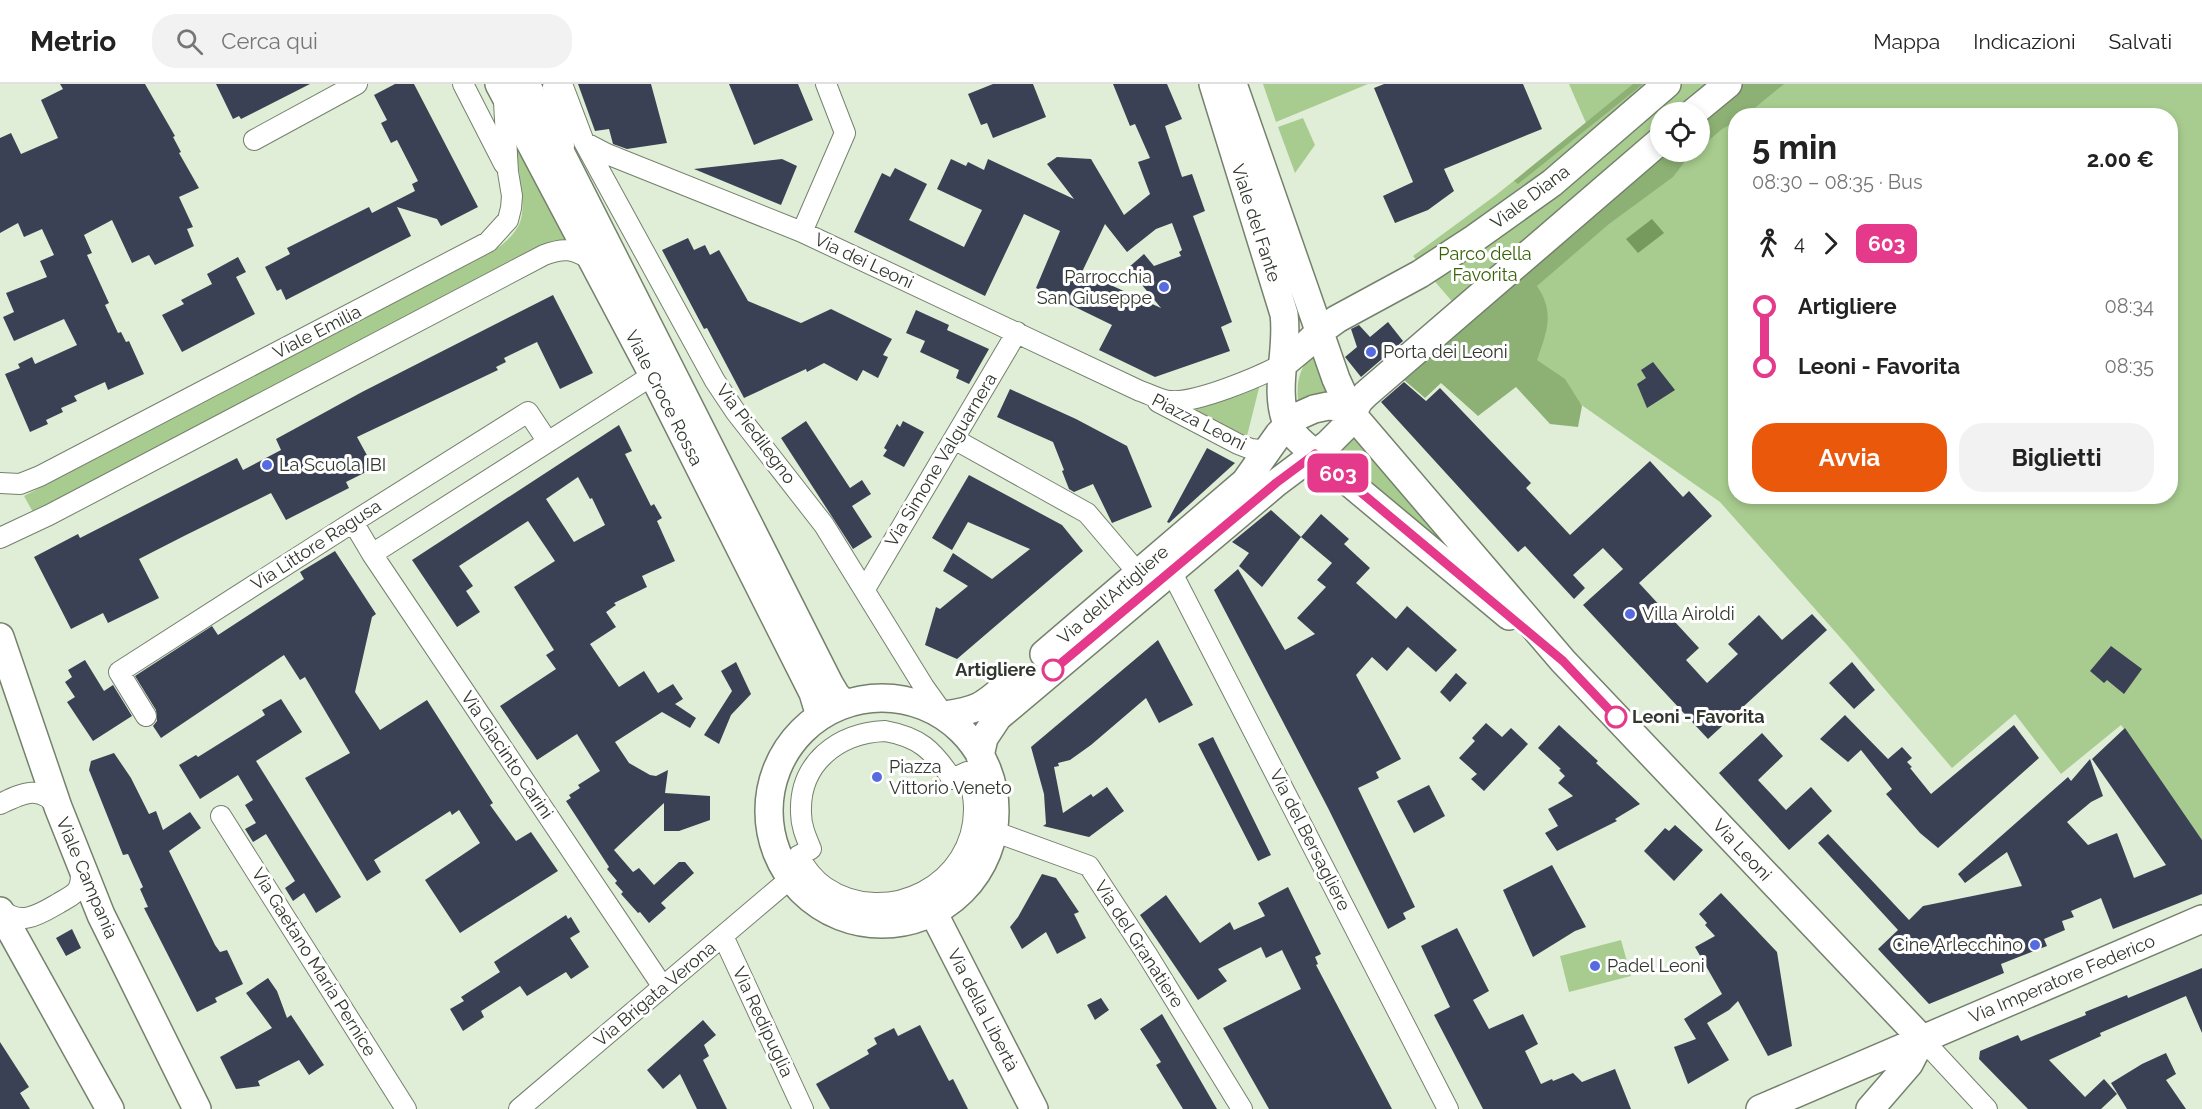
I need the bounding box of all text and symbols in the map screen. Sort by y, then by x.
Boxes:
search box [152,14,572,68]
text: Metrio [30,25,116,58]
icon: search [173,25,206,58]
text: Cerca qui [221,28,318,54]
text: Mappa [1873,29,1940,54]
text: Indicazioni [1973,29,2076,54]
text: Salvati [2109,29,2172,54]
map controls [1650,102,1710,162]
button: locate [1650,102,1710,162]
text: 5 min [1752,128,1837,167]
text: 2.00 € [2087,146,2154,172]
street label: Viale Diana [1486,160,1573,233]
street label: Viale del Fante [1228,161,1286,285]
text: 08:30 – 08:35 · Bus [1752,170,1923,194]
icon: walk [1752,227,1785,260]
icon: forward [1814,227,1847,260]
street label: Via dei Leoni [811,228,917,293]
text: 4 [1794,231,1805,255]
text: 603 [1868,231,1905,256]
park label: Parco della Favorita [1438,243,1532,285]
place label: Parrocchia San Giuseppe [1037,266,1152,308]
marker: Parrocchia San Giuseppe [1157,280,1171,294]
text: Artigliere [1798,293,1897,319]
text: 08:34 [2105,294,2154,318]
street label: Viale Emilia [269,300,364,363]
street label: Viale Croce Rossa [621,326,708,469]
place label: Porta dei Leoni [1383,341,1508,362]
marker: Porta dei Leoni [1364,345,1378,359]
text: Leoni - Favorita [1798,353,1960,379]
text: 08:35 [2105,354,2154,378]
street label: Via Simone Valguarnera [880,369,1001,550]
street label: Via Piedilegno [712,380,801,488]
street label: Piazza Leoni [1149,389,1250,454]
button: Avvia [1752,423,1947,492]
button: Biglietti [1959,423,2154,492]
place label: La Scuola IBI [279,454,386,475]
line badge: 603 [1304,454,1372,492]
marker: La Scuola IBI [260,458,274,472]
text: 603 [1319,461,1357,486]
street label: Via Littore Ragusa [247,495,385,594]
street label: Via dell'Artigliere [1053,541,1173,648]
place label: Villa Airoldi [1642,603,1735,624]
marker: Villa Airoldi [1623,607,1637,621]
place label: Artigliere [955,659,1036,680]
marker: Artigliere [1042,659,1064,681]
street label: Via Giacinto Carini [457,687,558,823]
marker: Leoni - Favorita [1605,706,1627,728]
place label: Leoni - Favorita [1632,706,1765,727]
place label: Piazza Vittorio Veneto [889,756,1012,798]
street label: Via del Bersagliere [1266,766,1355,914]
marker: Piazza Vittorio Veneto [870,770,884,784]
street label: Viale Campania [52,814,122,942]
street label: Via Leoni [1709,815,1776,885]
street label: Via Gaetano Maria Pernice [248,864,381,1060]
street label: Via del Granatiere [1090,876,1189,1012]
street label: Via Imperatore Federico [1966,930,2158,1027]
place label: Cine Arlecchino [1892,934,2023,955]
street label: Via Brigata Verona [590,937,720,1051]
marker: Cine Arlecchino [2028,938,2042,952]
street label: Via della Libertà [944,945,1023,1075]
place label: Padel Leoni [1607,955,1705,976]
marker: Padel Leoni [1588,959,1602,973]
street label: Via Redipuglia [729,963,798,1080]

